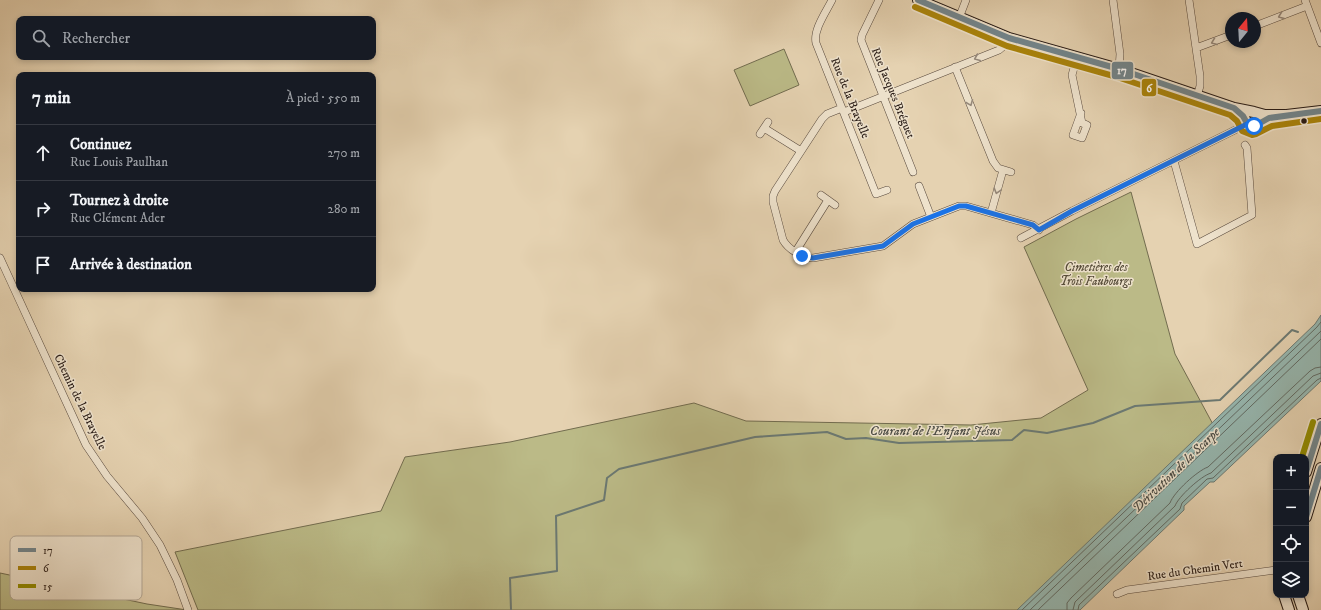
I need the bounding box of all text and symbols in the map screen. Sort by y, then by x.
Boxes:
one-way arrow [1278,11,1285,20]
north arrow [1225,12,1261,48]
search box [16,16,376,60]
icon: search [30,27,52,49]
text: Rechercher [62,29,130,48]
one-way arrow [1210,37,1217,45]
street label: Rue Jacques Bréguet [868,45,918,141]
one-way arrow [974,54,981,62]
street label: Rue de la Brayelle [827,55,873,141]
line badge: 17 [1111,61,1134,80]
text: 17 [1117,64,1127,78]
line badge: 6 [1141,78,1157,97]
text: 6 [1146,82,1153,96]
text: 7 min [32,87,71,109]
text: À pied · 550 m [286,90,360,106]
one-way arrow [965,100,973,107]
unlabelled marker [1299,116,1309,126]
route start [1245,117,1263,135]
text: Continuez [70,135,131,154]
icon: ahead [32,142,54,164]
text: 270 m [328,145,360,161]
text: Rue Louis Paulhan [70,154,168,170]
one-way arrow [993,188,1002,195]
text: Tournez à droite [70,191,168,210]
icon: right [32,198,54,220]
text: 280 m [328,201,360,217]
text: Rue Clément Ader [70,210,165,226]
route end [793,247,811,265]
icon: arrive [32,254,54,276]
text: Arrivée à destination [70,255,192,274]
park label: Cimetières des Trois Faubourgs [1060,260,1132,289]
street label: Chemin de la Brayelle [50,352,110,452]
water label: Courant de l'Enfant Jésus [870,423,1001,439]
water label: Dérivation de la Scarpe [1129,424,1223,516]
map controls [1273,454,1309,598]
button: + [1273,454,1309,490]
button: − [1273,490,1309,526]
button: locate [1273,526,1309,562]
legend [10,536,142,600]
text: 17 [43,544,53,558]
street label: Rue du Chemin Vert [1146,556,1244,584]
text: 6 [43,562,50,576]
button: layers [1273,562,1309,598]
text: 15 [43,580,53,594]

